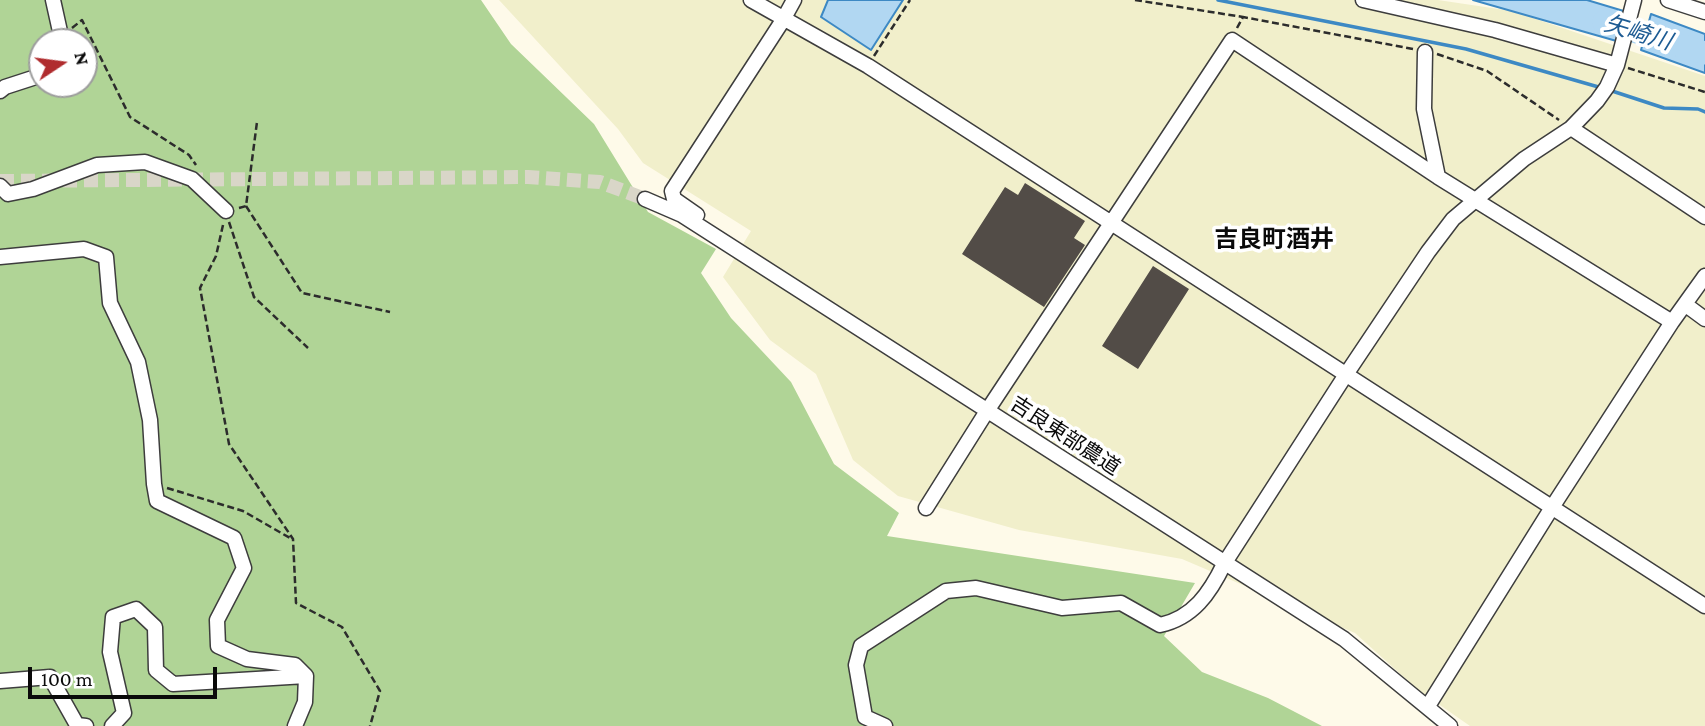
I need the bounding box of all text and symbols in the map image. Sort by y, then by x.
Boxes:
water label: 矢崎川 [1601,10,1675,56]
north arrow [28,28,98,98]
text: N [70,50,94,67]
district label: 吉良町酒井 [1214,226,1334,254]
street label: 吉良東部農道 [1005,391,1125,481]
scale bar [32,652,220,696]
text: 100 m [41,667,93,691]

